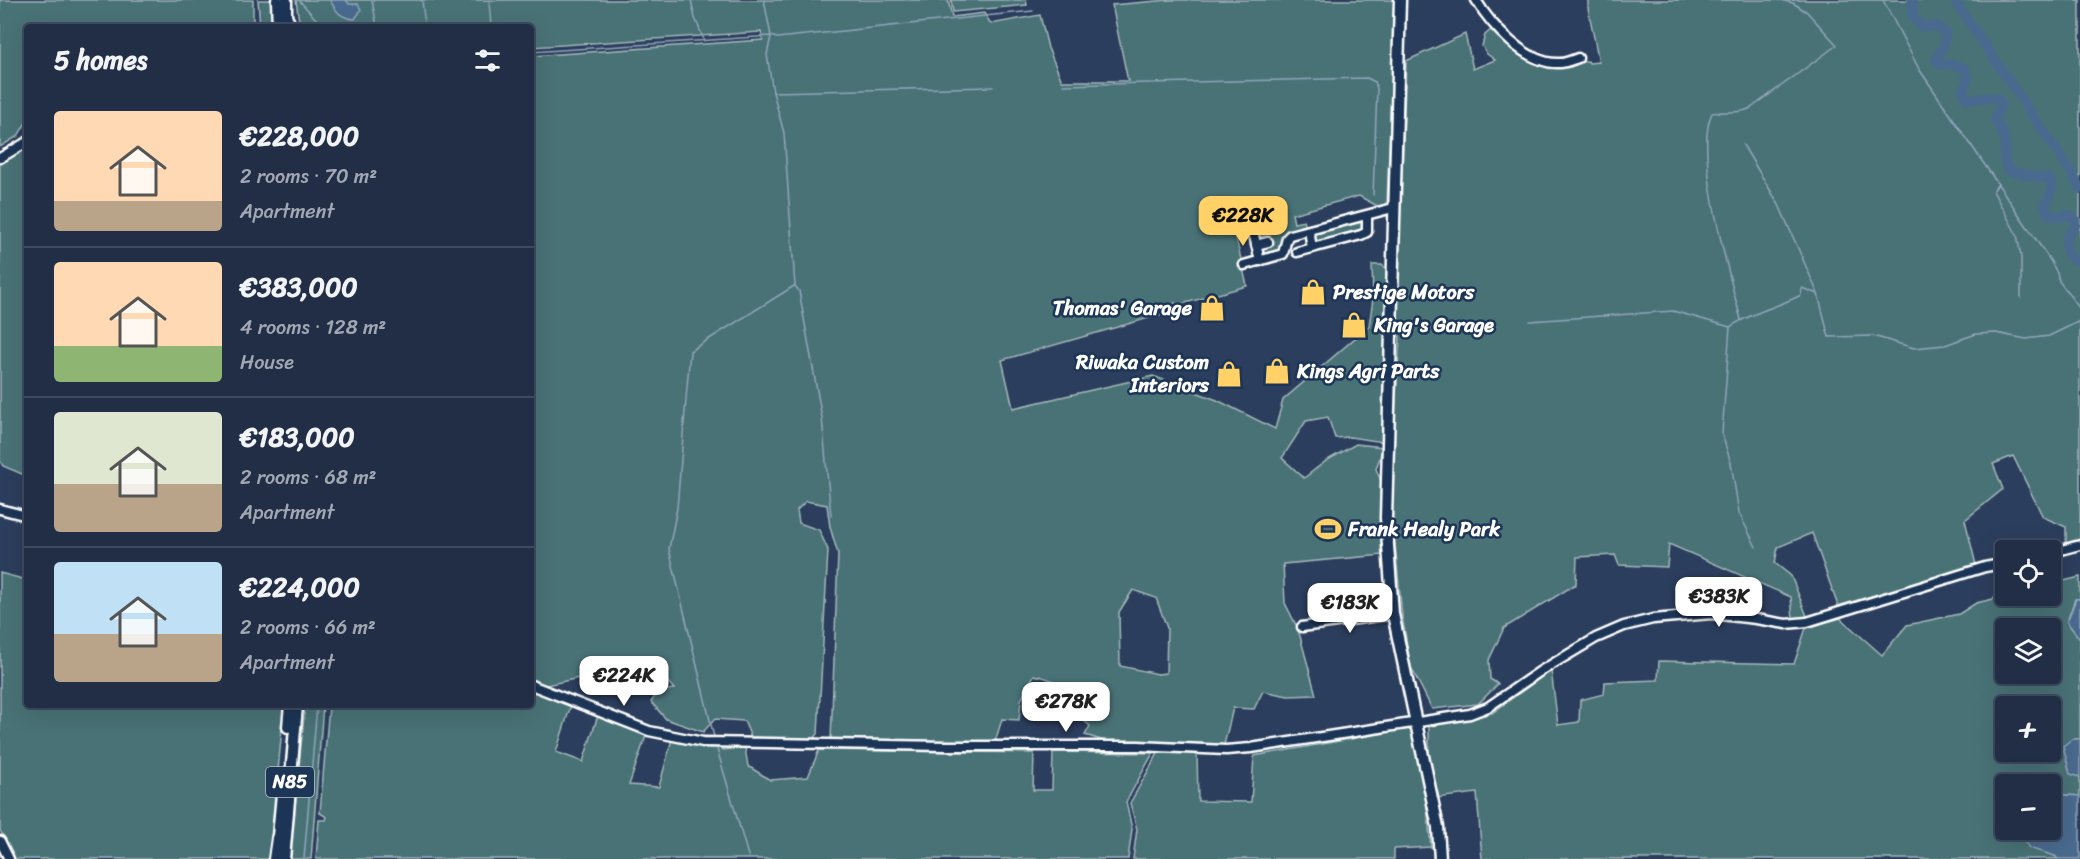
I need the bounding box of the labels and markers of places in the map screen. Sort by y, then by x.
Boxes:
pin: €228K [1201,196,1285,247]
place label: Prestige Motors [1333,275,1475,310]
shop icon: Prestige Motors [1298,277,1328,307]
place label: Thomas' Garage [1053,291,1193,326]
shop icon: Thomas' Garage [1197,293,1227,323]
place label: King's Garage [1373,308,1494,343]
shop icon: King's Garage [1339,310,1369,340]
place label: Riwaka Custom Interiors [1075,345,1210,403]
place label: Kings Agri Parts [1296,354,1440,389]
shop icon: Kings Agri Parts [1262,356,1292,386]
shop icon: Riwaka Custom Interiors [1214,359,1244,389]
place label: Frank Healy Park [1347,512,1501,547]
sports icon: Frank Healy Park [1313,514,1343,544]
pin: €383K [1677,577,1761,628]
pin: €183K [1308,583,1392,634]
pin: €224K [582,656,666,707]
pin: €278K [1024,682,1108,733]

